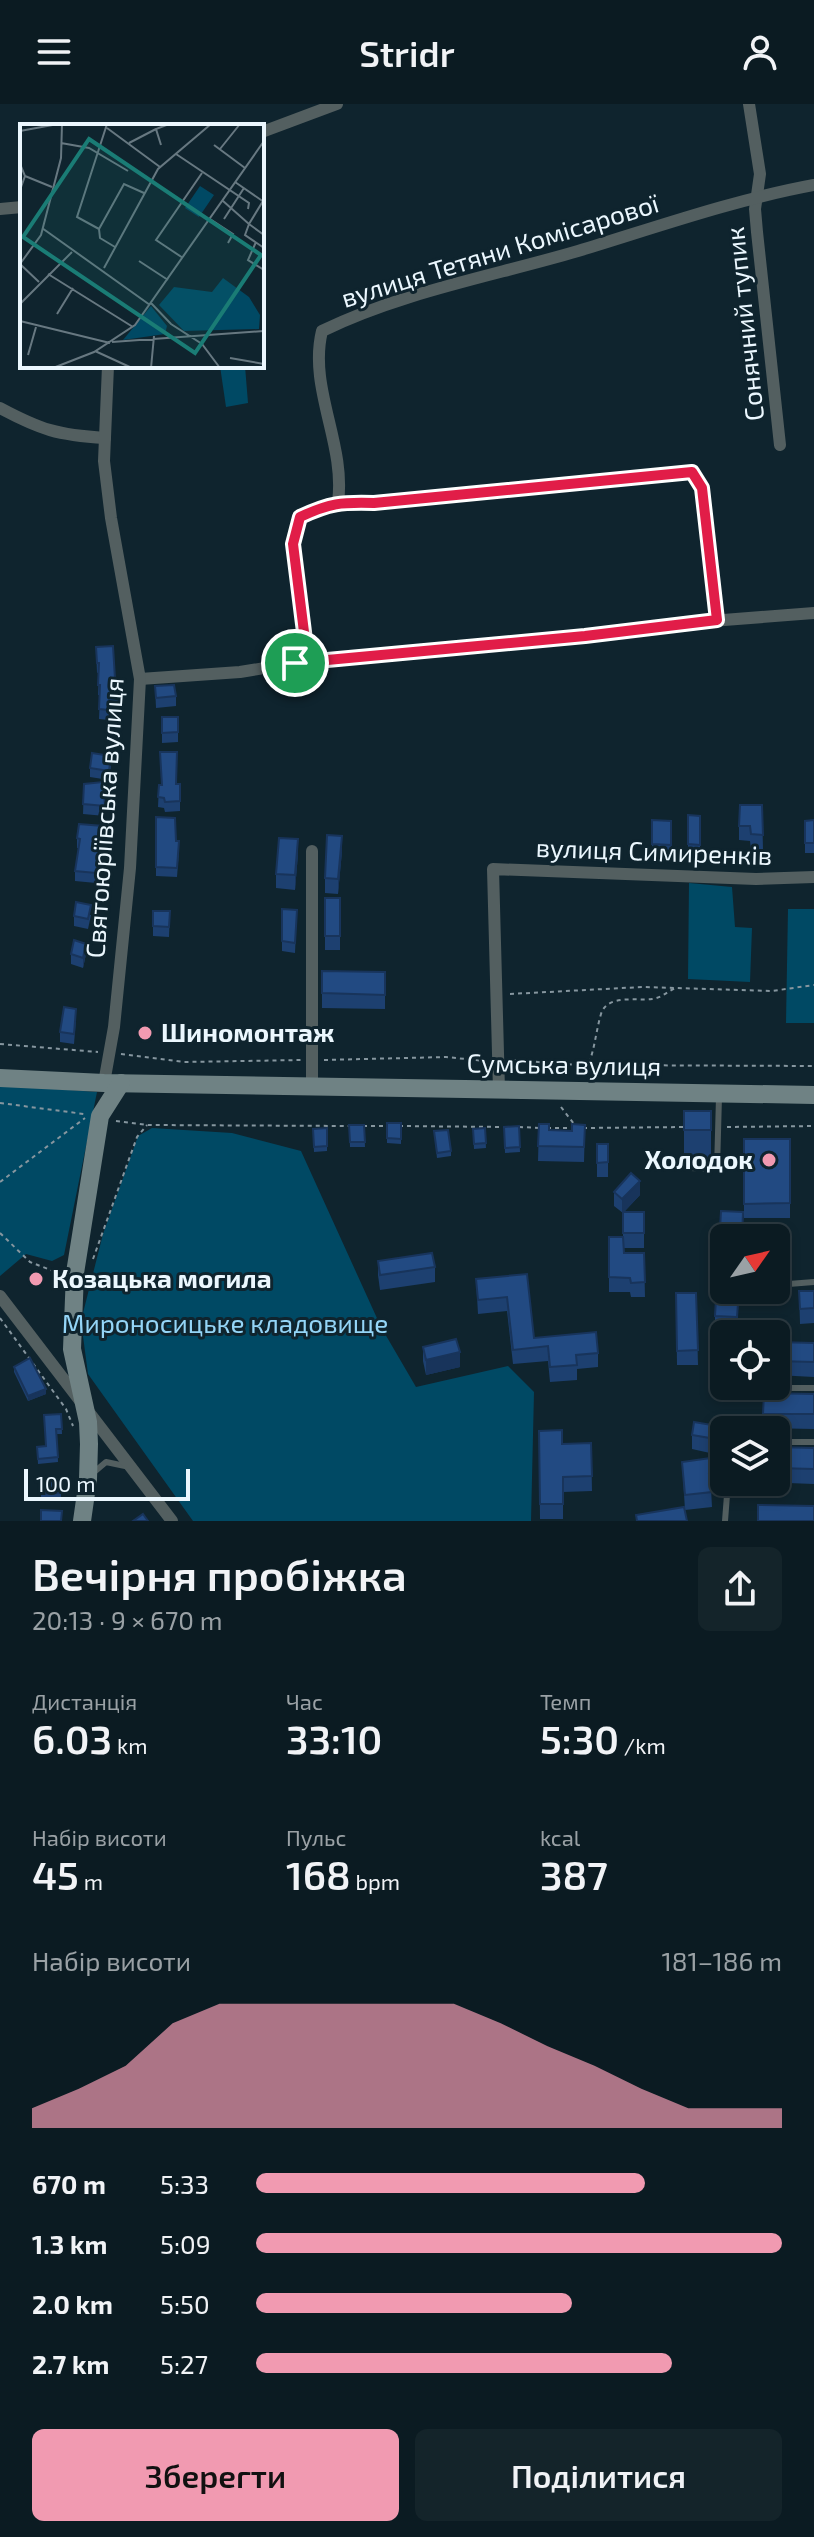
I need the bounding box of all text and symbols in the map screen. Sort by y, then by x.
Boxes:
icon: menu [32,30,76,74]
icon: person [738,30,782,74]
text: Stridr [359,31,455,74]
inset map [20,124,264,368]
street label: вулиця Тетяни Комісарової [337,186,663,314]
street label: Сонячний тупик [718,226,770,423]
pin [261,629,329,697]
icon: arrive [273,641,317,685]
street label: Святоюріївська вулиця [78,677,130,959]
street label: вулиця Симиренків [535,831,773,871]
place label: Шиномонтаж [161,1016,334,1047]
marker: Шиномонтаж [136,1024,154,1042]
street label: Сумська вулиця [466,1046,662,1082]
place label: Холодок [645,1143,753,1174]
marker: Холодок [760,1151,778,1169]
north arrow [710,1224,790,1304]
map controls [710,1224,790,1496]
place label: Козацька могила [52,1262,272,1293]
marker: Козацька могила [27,1270,45,1288]
park label: Мироносицьке кладовище [62,1307,388,1338]
button: locate [710,1320,790,1400]
button: layers [710,1416,790,1496]
scale bar [24,1465,190,1501]
text: 100 m [36,1470,95,1496]
text: Вечірня пробіжка [32,1547,407,1600]
button: share [698,1547,782,1631]
text: 20:13 · 9 × 670 m [32,1604,222,1635]
text: Дистанція [32,1688,137,1714]
text: Час [286,1688,323,1714]
text: Темп [540,1688,591,1714]
text: 6.03 [32,1714,112,1762]
text: 33:10 [286,1714,382,1762]
text: 5:30 [540,1714,619,1762]
text: km [112,1732,147,1758]
text: /km [619,1732,666,1758]
text: Набір висоти [32,1824,167,1850]
text: Пульс [286,1824,346,1850]
text: kcal [540,1824,580,1850]
text: 45 [32,1850,79,1898]
text: 168 [286,1850,351,1898]
text: 387 [540,1850,608,1898]
text: m [79,1868,103,1894]
text: bpm [351,1868,400,1894]
text: Набір висоти [32,1945,191,1976]
text: 181–186 m [661,1945,782,1976]
text: 670 m [32,2168,106,2199]
text: 5:33 [160,2168,209,2199]
text: 1.3 km [32,2228,107,2259]
text: 5:09 [160,2228,211,2259]
text: 2.0 km [32,2288,113,2319]
text: 5:50 [160,2288,210,2319]
text: 2.7 km [32,2348,109,2379]
text: 5:27 [160,2348,208,2379]
button: Зберегти [32,2429,399,2521]
button: Поділитися [415,2429,782,2521]

